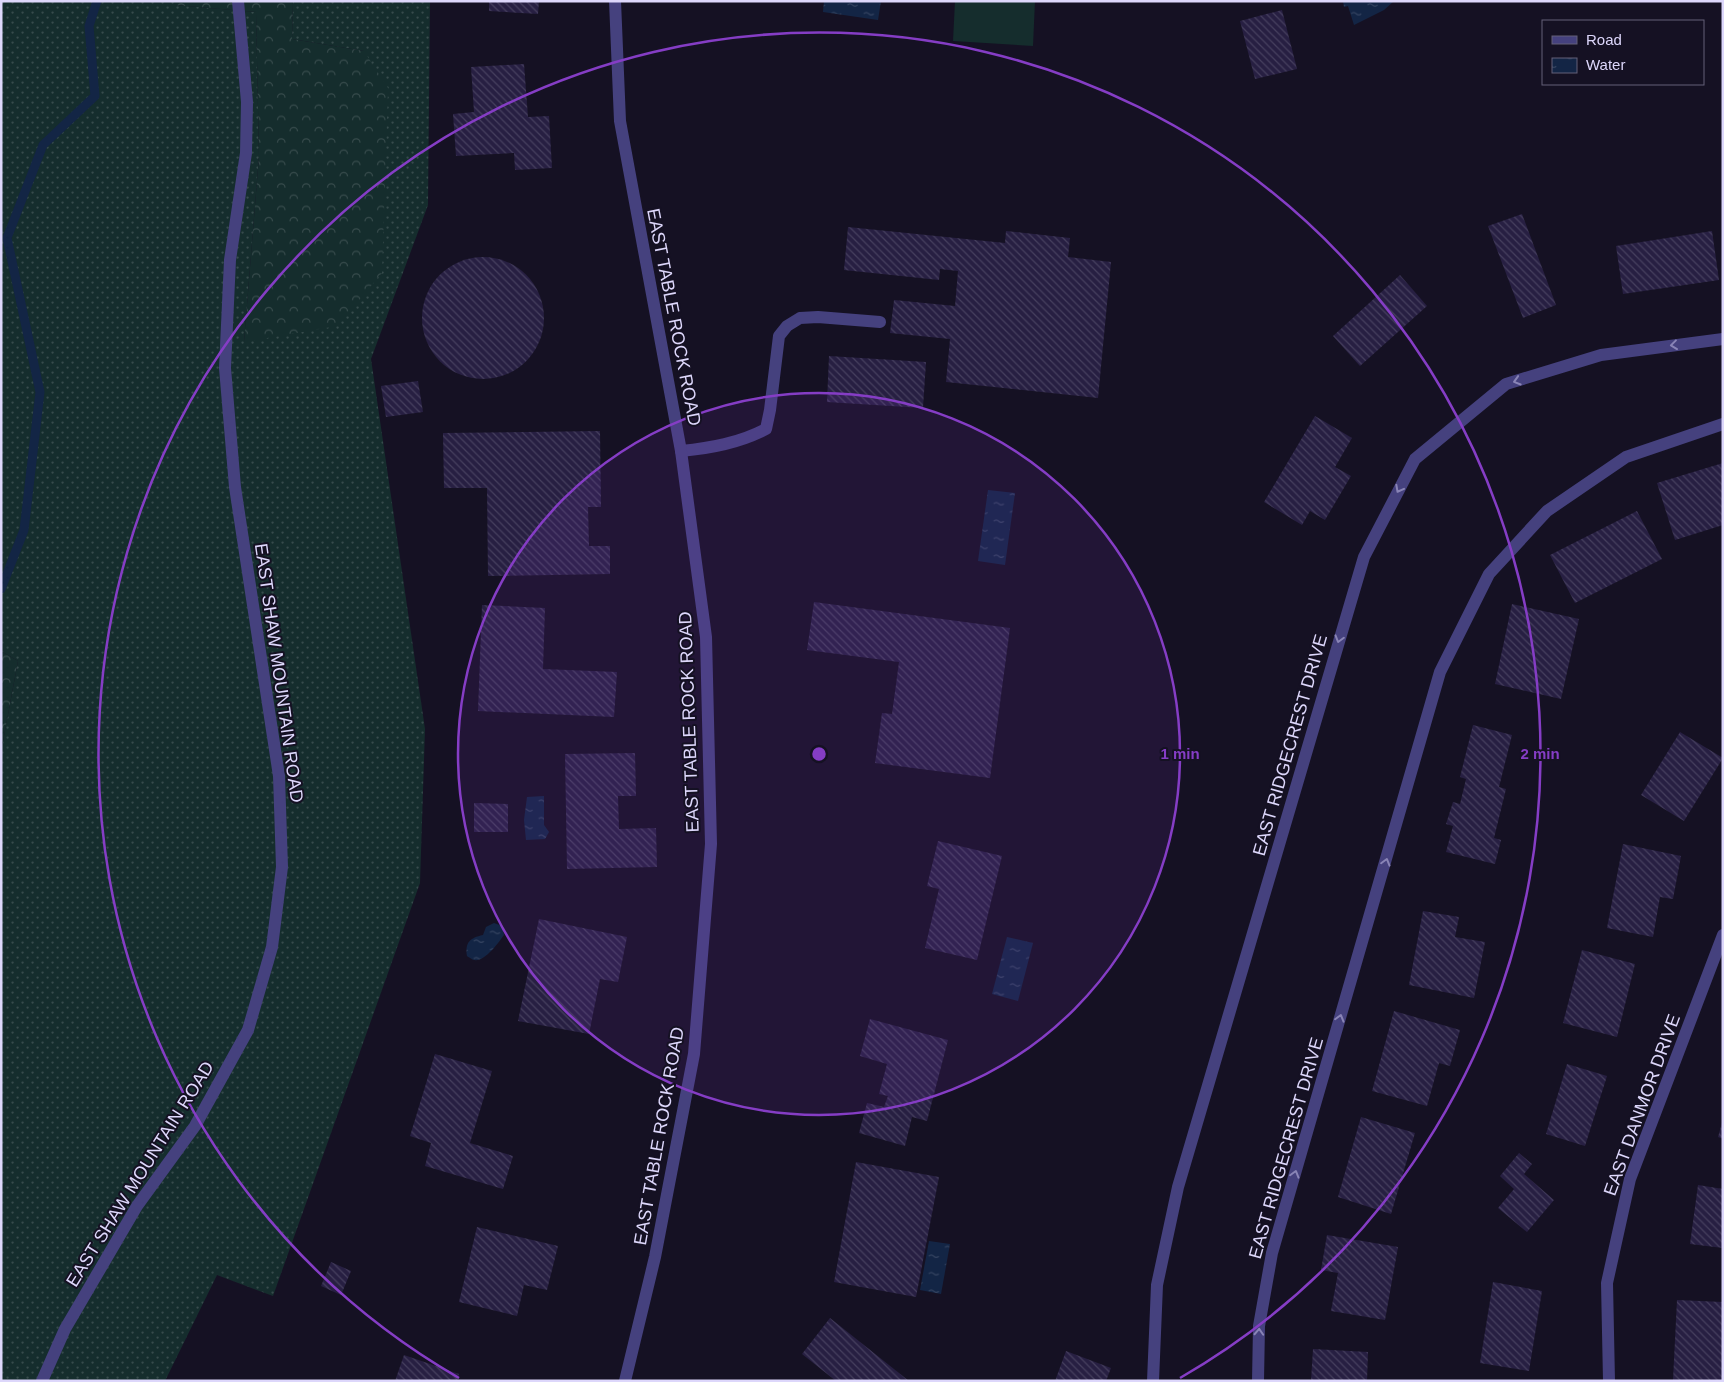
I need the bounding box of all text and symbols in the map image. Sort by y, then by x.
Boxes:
legend [1542,20,1704,85]
text: Road [1586,31,1622,48]
text: Water [1586,56,1625,73]
street label: EAST TABLE ROCK ROAD [643,207,705,427]
one-way arrow [1670,339,1678,350]
one-way arrow [1513,376,1521,386]
one-way arrow [1395,484,1405,493]
street label: EAST SHAW MOUNTAIN ROAD [251,542,307,804]
street label: EAST TABLE ROCK ROAD [675,611,703,833]
street label: EAST RIDGECREST DRIVE [1249,632,1331,858]
one-way arrow [1335,635,1345,643]
centre of rings [810,745,828,763]
text: 1 min [1160,745,1200,762]
text: 2 min [1520,745,1560,762]
one-way arrow [1380,858,1390,866]
street label: EAST DANMOR DRIVE [1600,1012,1684,1198]
one-way arrow [1335,1014,1345,1022]
street label: EAST TABLE ROCK ROAD [630,1025,688,1247]
street label: EAST RIDGECREST DRIVE [1245,1035,1327,1261]
street label: EAST SHAW MOUNTAIN ROAD [62,1058,218,1290]
one-way arrow [1290,1170,1300,1179]
one-way arrow [1254,1328,1265,1336]

